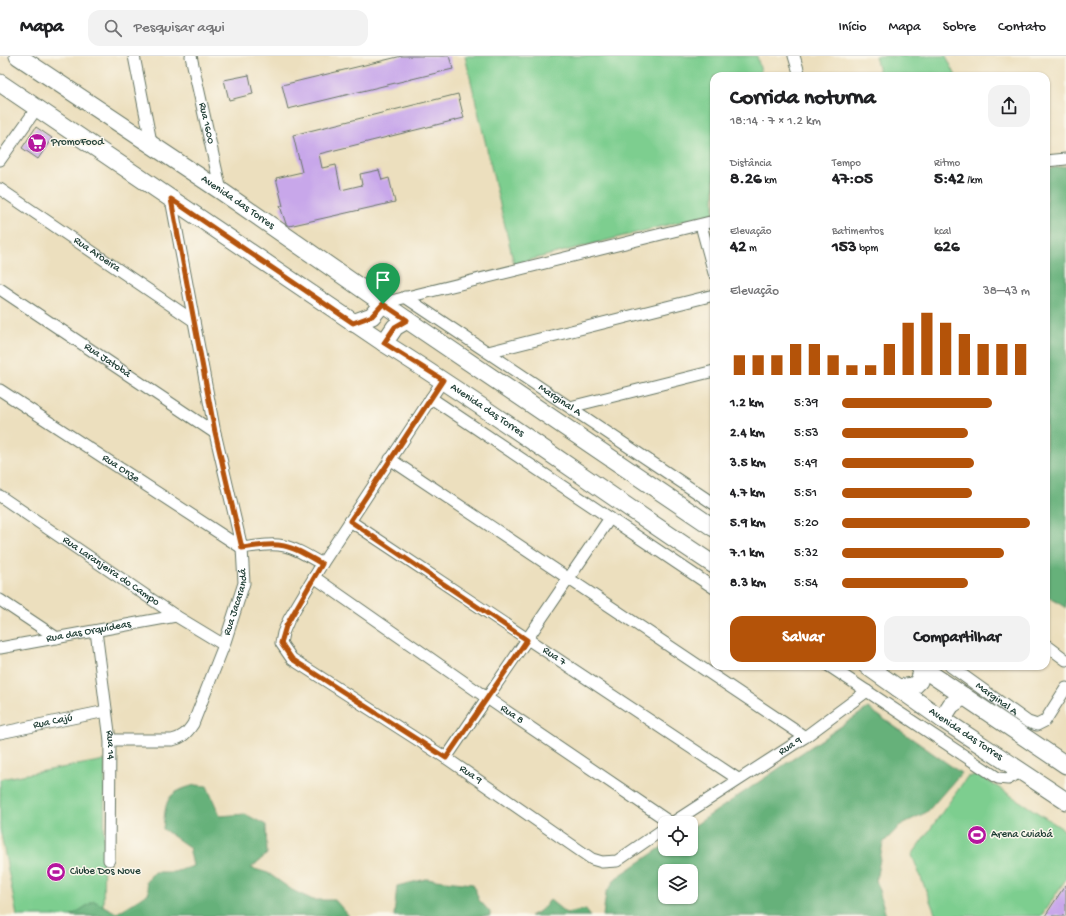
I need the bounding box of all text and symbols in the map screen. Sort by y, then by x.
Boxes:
search box [88,10,368,46]
text: Mapa [20,16,64,39]
icon: search [102,17,124,39]
text: Pesquisar aqui [134,19,225,37]
text: Início [838,19,867,36]
text: Mapa [889,19,921,36]
text: Sobre [943,19,976,36]
text: Contato [998,19,1046,36]
button: share [988,85,1030,127]
text: Corrida noturna [730,86,876,112]
street label: Rua 1600 [196,101,216,145]
text: 18:14 · 7 × 1.2 km [730,114,821,129]
supermarket icon: PromoFood [26,132,48,154]
place label: PromoFood [50,137,105,149]
text: Distância [730,158,772,170]
text: Tempo [832,158,861,170]
text: Ritmo [934,158,960,170]
text: 8.26 [730,170,762,190]
text: 47:05 [832,170,873,190]
text: 5:42 [934,170,965,190]
street label: Avenida das Torres [198,173,277,233]
text: km [762,175,777,187]
text: /km [965,175,983,187]
text: Elevação [730,226,771,238]
text: Batimentos [832,226,884,238]
text: kcal [934,226,951,238]
street label: Rua Aroeira [71,235,123,275]
text: 42 [730,238,746,258]
text: 153 [832,238,857,258]
text: 626 [934,238,960,258]
text: m [746,243,757,255]
text: bpm [857,243,878,255]
pin [366,263,400,304]
icon: arrive [372,269,394,291]
text: Elevação [730,284,779,299]
text: 38–43 m [983,284,1030,299]
street label: Rua Jatobá [82,341,134,381]
street label: Avenida das Torres [448,381,527,440]
street label: Marginal A [536,382,584,419]
text: 1.2 km [730,396,764,411]
text: 5:39 [794,396,818,411]
text: 2.4 km [730,426,765,441]
text: 5:53 [794,426,819,441]
street label: Rua Onze [100,452,142,485]
text: 3.5 km [730,456,766,471]
text: 5:49 [794,456,818,471]
text: 4.7 km [730,486,765,501]
text: 5:51 [794,486,817,501]
text: 5.9 km [730,516,766,531]
text: 5:20 [794,516,819,531]
street label: Rua Laranjeira do Campo [60,534,162,609]
text: 7.1 km [730,546,764,561]
text: 5:32 [794,546,818,561]
street label: Rua Jacarandá [221,567,251,637]
text: 8.3 km [730,576,766,591]
text: 5:54 [794,576,818,591]
button: Salvar [730,616,876,662]
button: Compartilhar [884,616,1030,662]
street label: Rua das Orquídeas [45,618,133,645]
street label: Rua 7 [540,645,568,669]
street label: Marginal A [973,680,1020,719]
street label: Rua 8 [498,703,526,727]
street label: Avenida das Torres [926,705,1006,764]
street label: Rua Cajú [32,712,74,732]
street label: Rua 14 [103,730,116,761]
street label: Rua 9 [777,734,805,758]
street label: Rua 9 [457,763,485,787]
map controls [658,816,698,904]
button: locate [658,816,698,856]
sports icon: Arena Cuiabá [966,824,988,846]
place label: Arena Cuiabá [991,829,1053,841]
sports icon: Clube Dos Nove [45,861,67,883]
button: layers [658,864,698,904]
place label: Clube Dos Nove [70,866,141,878]

